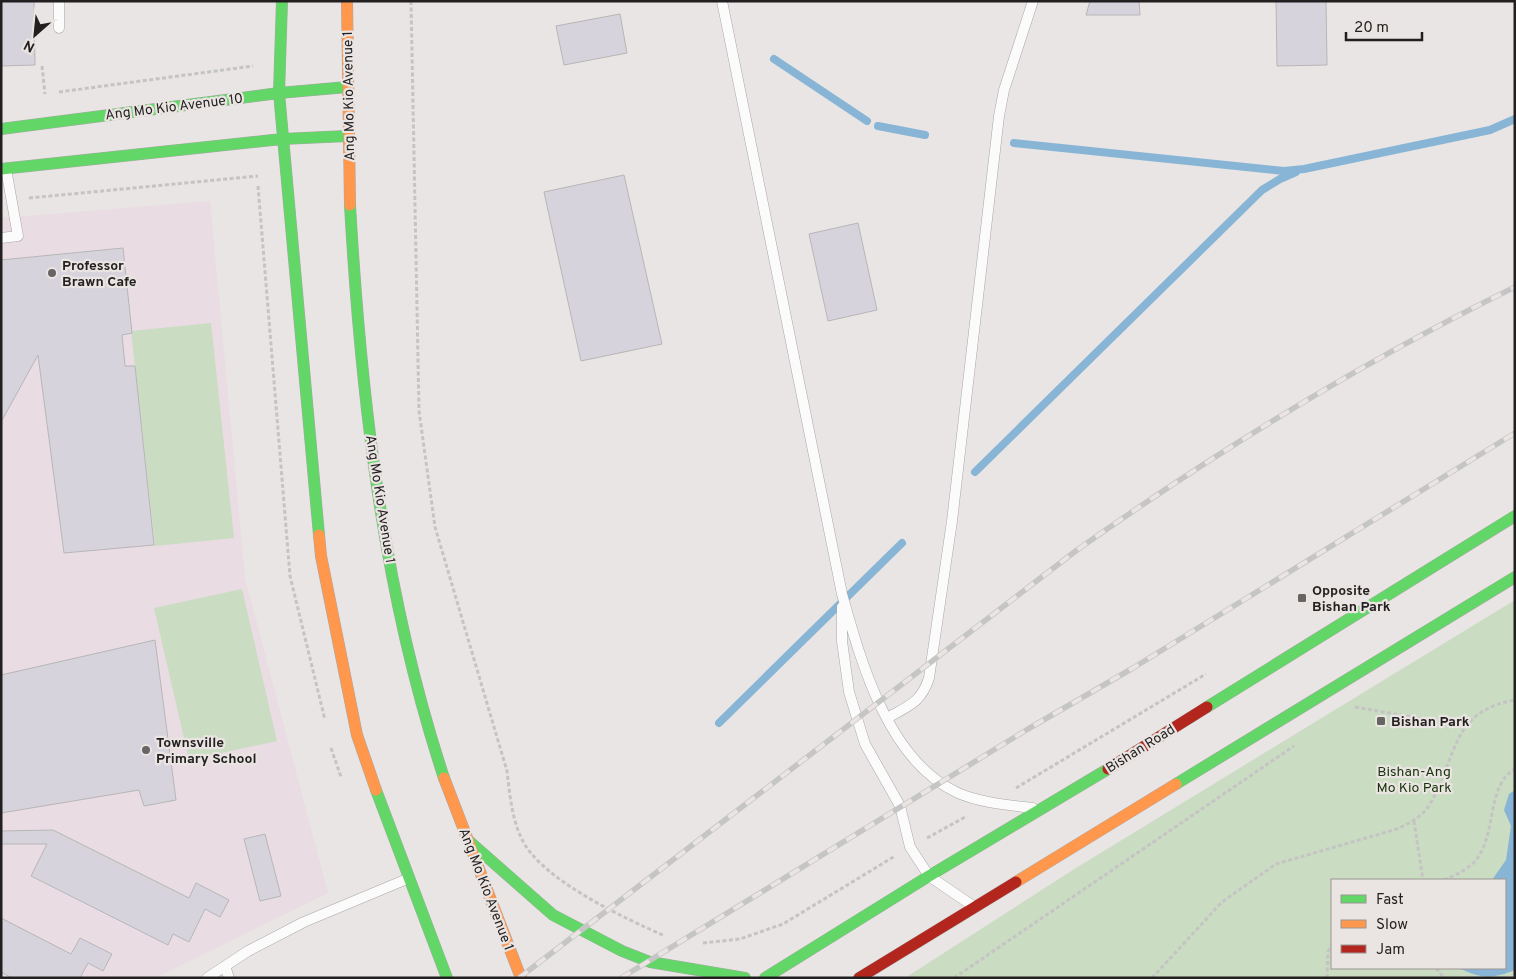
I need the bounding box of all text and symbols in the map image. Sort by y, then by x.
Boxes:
north arrow [10,10,60,60]
scale bar [1346,10,1422,42]
text: 20 m [1354,19,1389,38]
street label: Ang Mo Kio Avenue 1 [340,31,359,161]
text: N [21,35,38,55]
street label: Ang Mo Kio Avenue 10 [104,91,244,124]
place label: Professor Brawn Cafe [62,258,137,291]
marker: Professor Brawn Cafe [46,267,58,279]
street label: Ang Mo Kio Avenue 1 [361,434,398,565]
place label: Opposite Bishan Park [1312,583,1391,616]
marker: Opposite Bishan Park [1296,592,1308,604]
place label: Bishan Park [1391,714,1470,731]
marker: Bishan Park [1375,715,1387,727]
street label: Bishan Road [1103,721,1179,777]
place label: Townsville Primary School [156,735,257,768]
marker: Townsville Primary School [140,744,152,756]
park label: Bishan-Ang Mo Kio Park [1376,764,1452,797]
street label: Ang Mo Kio Avenue 1 [454,826,517,953]
legend [1331,879,1506,969]
text: Fast [1376,891,1404,910]
text: Slow [1376,916,1408,935]
text: Jam [1376,941,1405,960]

